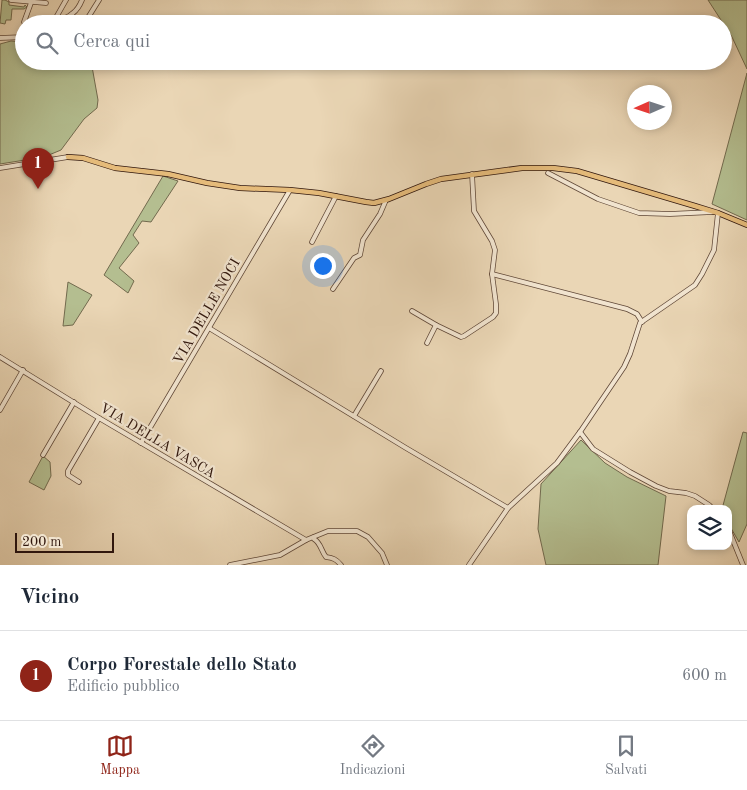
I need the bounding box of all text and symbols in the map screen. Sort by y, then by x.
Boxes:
search box [15,15,732,70]
icon: search [33,29,61,57]
text: Cerca qui [73,33,150,52]
north arrow [627,85,672,130]
pin: 1 [22,148,54,189]
your location [310,253,336,279]
street label: VIA DELLE NOCI [171,256,243,367]
street label: VIA DELLA VASCA [97,401,218,481]
map controls [687,505,732,550]
button: layers [687,505,732,550]
scale bar [15,530,114,553]
text: 200 m [22,535,61,549]
text: Vicino [20,587,79,608]
text: Corpo Forestale dello Stato [67,656,297,675]
text: 1 [31,668,41,684]
text: 600 m [682,668,727,684]
text: Edificio pubblico [67,679,180,695]
tab: Mappa [100,732,140,779]
tab: Indicazioni [340,732,405,779]
tab: Salvati [605,732,647,779]

